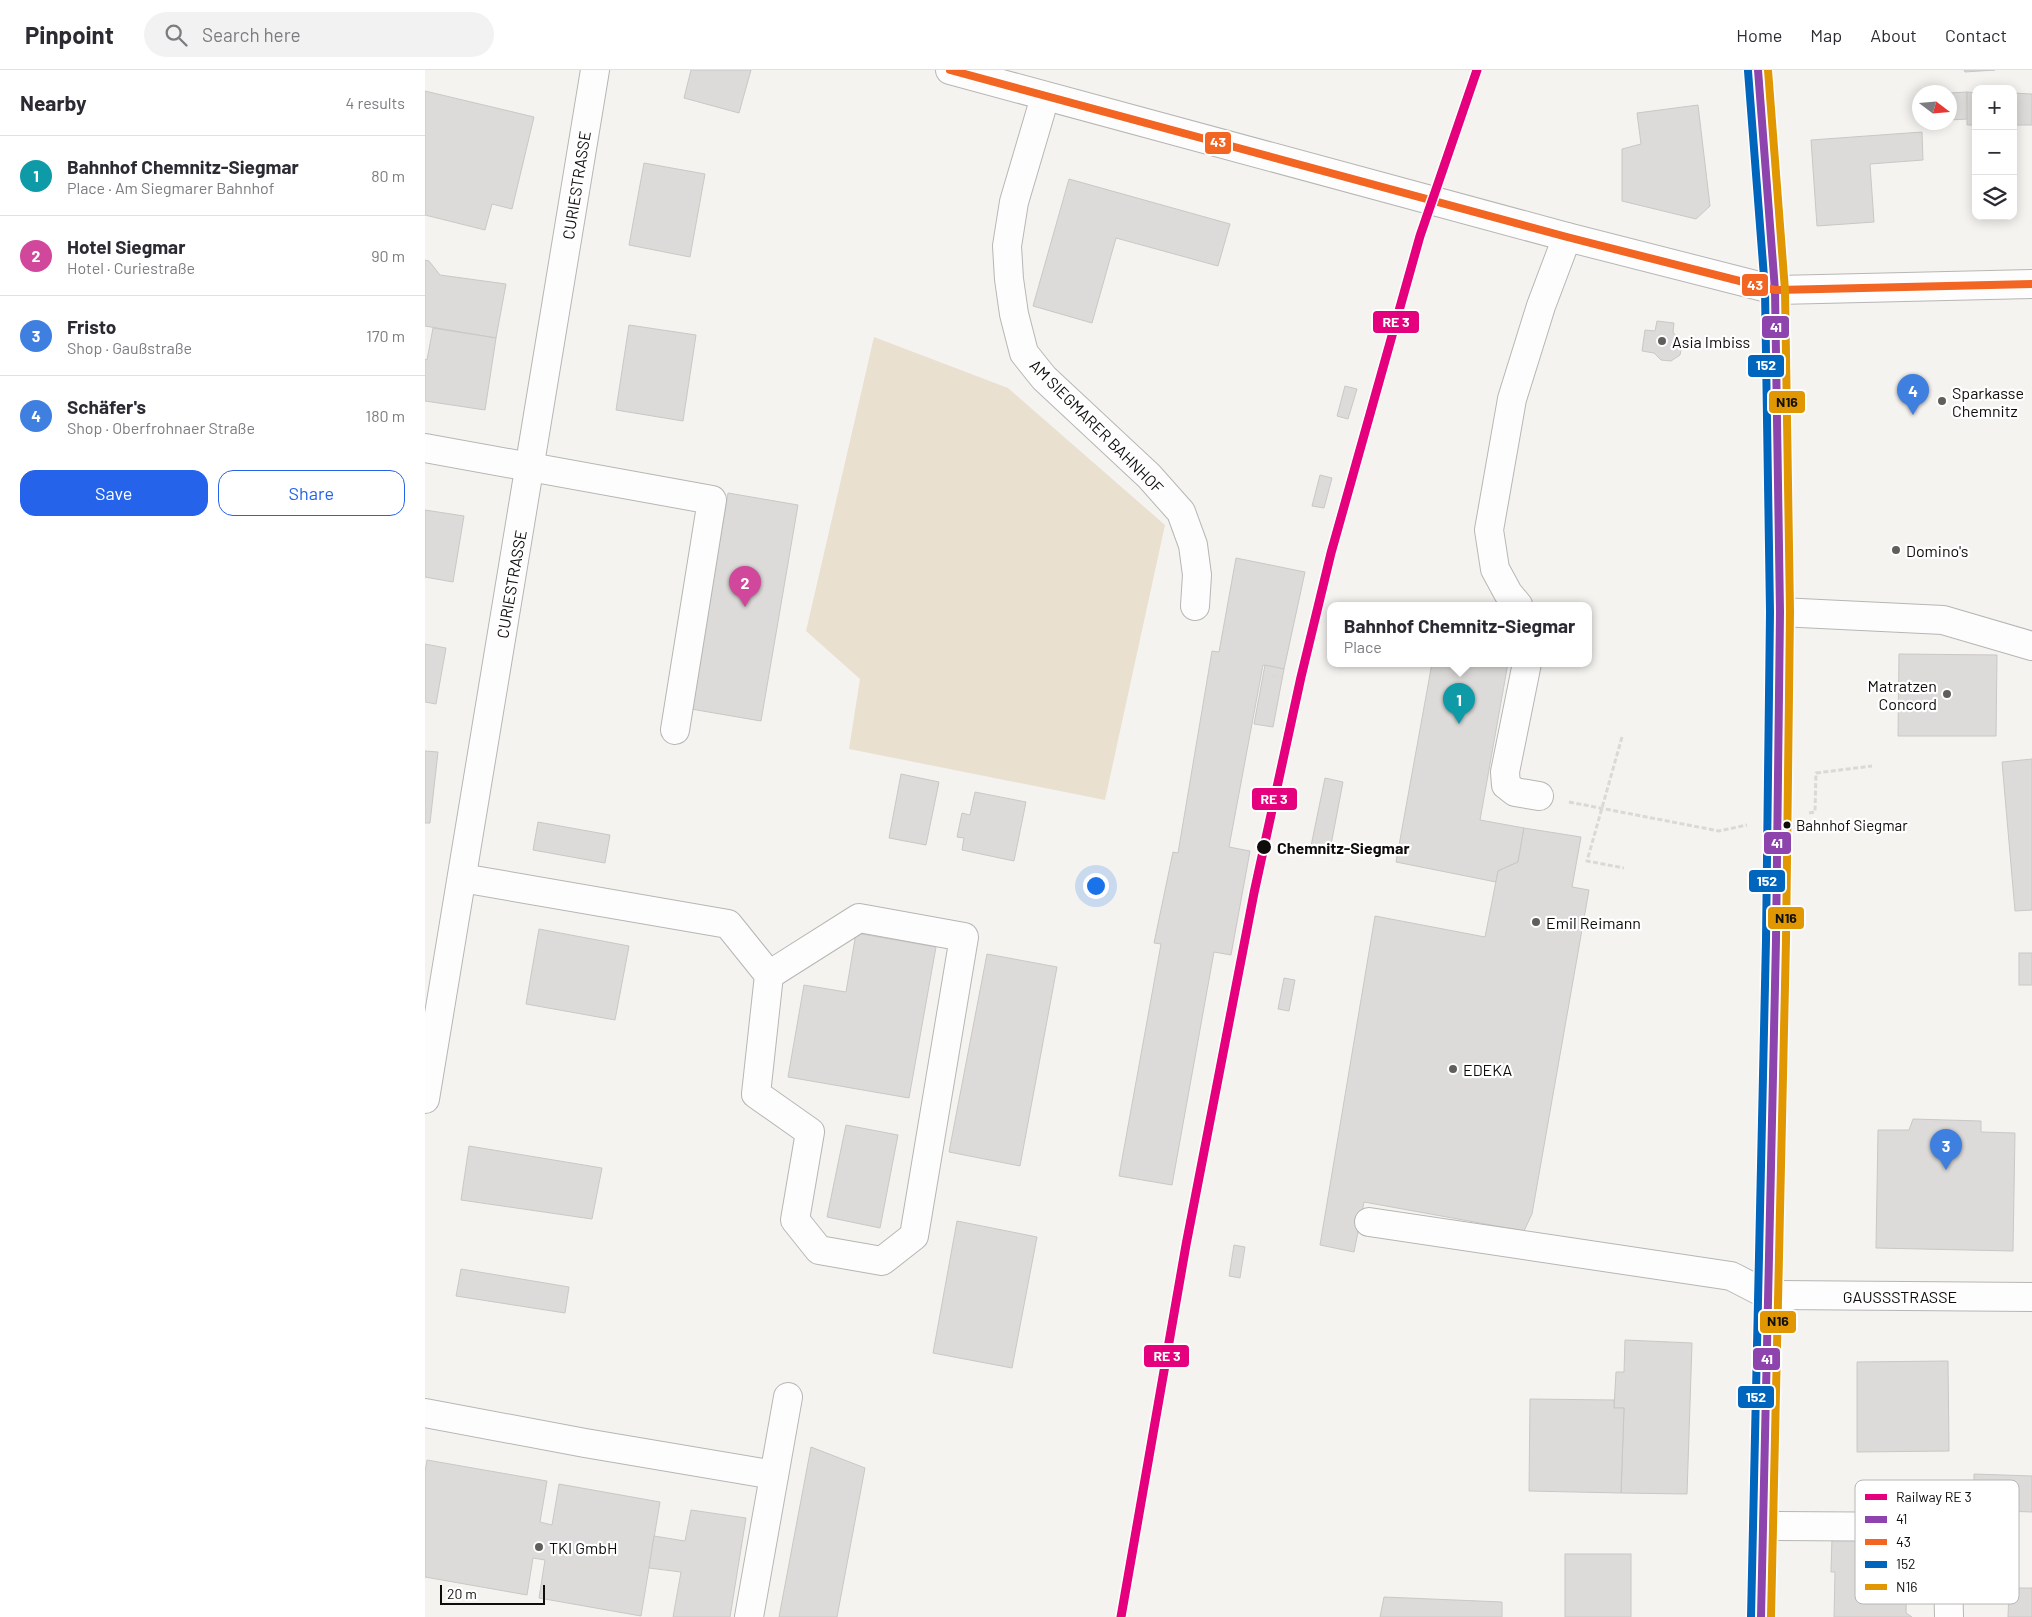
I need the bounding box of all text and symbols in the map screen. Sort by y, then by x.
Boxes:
search box [144,12,494,57]
text: Pinpoint [25,20,114,49]
icon: search [162,21,190,49]
text: Search here [202,23,301,46]
text: Home [1736,24,1782,46]
text: Map [1810,24,1842,46]
text: About [1870,24,1917,46]
text: Contact [1945,24,2007,46]
north arrow [1912,85,1957,130]
map controls [1972,85,2017,220]
button: + [1972,85,2017,130]
text: Nearby [20,90,86,115]
text: 4 results [345,93,405,112]
street label: CURIESTRASSE [558,129,594,241]
button: − [1972,130,2017,175]
line badge: 43 [1204,131,1232,155]
text: 43 [1210,133,1226,150]
text: Bahnhof Chemnitz-Siegmar [67,155,299,178]
text: 1 [33,166,39,185]
text: 80 m [371,166,405,185]
button: layers [1972,175,2017,220]
text: Place · Am Siegmarer Bahnhof [67,178,274,197]
text: Hotel Siegmar [67,235,185,258]
text: 2 [32,246,40,265]
text: 90 m [371,246,405,265]
text: Hotel · Curiestraße [67,258,195,277]
line badge: 43 [1741,273,1769,297]
text: 43 [1747,276,1763,293]
line badge: RE 3 [1372,310,1420,334]
text: RE 3 [1382,313,1410,330]
text: Fristo [67,315,116,338]
line badge: 41 [1761,315,1790,339]
text: 41 [1770,318,1782,335]
text: 3 [32,326,40,345]
text: 170 m [366,326,405,345]
place label: Asia Imbiss [1672,332,1750,351]
marker: Asia Imbiss [1656,335,1668,347]
text: Shop · Gaußstraße [67,338,192,357]
line badge: 152 [1747,354,1785,378]
street label: AM SIEGMARER BAHNHOF [1026,355,1168,497]
text: 152 [1756,356,1776,373]
pin: 4 [1897,374,1929,415]
place label: Sparkasse Chemnitz [1952,383,2024,420]
line badge: N16 [1768,390,1806,414]
text: N16 [1776,393,1798,410]
text: Schäfer's [67,395,146,418]
marker: Sparkasse Chemnitz [1936,395,1948,407]
text: 4 [31,406,41,425]
text: 180 m [366,406,405,425]
text: Shop · Oberfrohnaer Straße [67,418,255,437]
button: Save [20,470,208,516]
button: Share [218,470,405,516]
street label: CURIESTRASSE [492,528,530,640]
place label: Domino's [1906,541,1968,560]
marker: Domino's [1890,544,1902,556]
pin: 2 [729,566,761,607]
popup [1327,602,1592,667]
text: Bahnhof Chemnitz-Siegmar [1344,614,1575,637]
text: Place [1344,637,1382,656]
place label: Matratzen Concord [1868,676,1937,713]
pin: 1 [1443,683,1475,724]
marker: Matratzen Concord [1941,688,1953,700]
line badge: RE 3 [1251,787,1298,811]
text: RE 3 [1260,790,1288,807]
place label: Bahnhof Siegmar [1796,816,1908,834]
marker: Bahnhof Siegmar [1782,820,1792,830]
line badge: 41 [1763,831,1792,855]
text: 41 [1771,834,1783,851]
marker: Chemnitz-Siegmar [1255,838,1273,856]
place label: Chemnitz-Siegmar [1277,838,1410,857]
line badge: 152 [1748,869,1786,893]
text: 152 [1757,872,1777,889]
your location [1083,873,1109,899]
line badge: N16 [1767,906,1805,930]
text: N16 [1775,909,1797,926]
place label: Emil Reimann [1546,913,1641,932]
marker: Emil Reimann [1530,916,1542,928]
place label: EDEKA [1463,1060,1512,1079]
marker: EDEKA [1447,1063,1459,1075]
pin: 3 [1930,1129,1962,1170]
street label: GAUSSSTRASSE [1843,1287,1957,1306]
line badge: N16 [1759,1310,1797,1334]
text: N16 [1767,1312,1789,1329]
line badge: RE 3 [1143,1344,1190,1368]
text: RE 3 [1153,1347,1181,1364]
line badge: 41 [1752,1347,1781,1371]
text: 41 [1761,1350,1773,1367]
line badge: 152 [1737,1385,1775,1409]
text: 152 [1746,1388,1766,1405]
legend [1855,1480,2019,1604]
text: Railway RE 3 [1896,1488,1972,1505]
text: 41 [1896,1510,1907,1527]
text: 43 [1896,1533,1911,1550]
place label: TKI GmbH [549,1538,617,1557]
marker: TKI GmbH [533,1541,545,1553]
text: 152 [1896,1555,1916,1572]
text: N16 [1896,1578,1918,1595]
scale bar [440,1582,545,1605]
text: 20 m [447,1585,477,1602]

